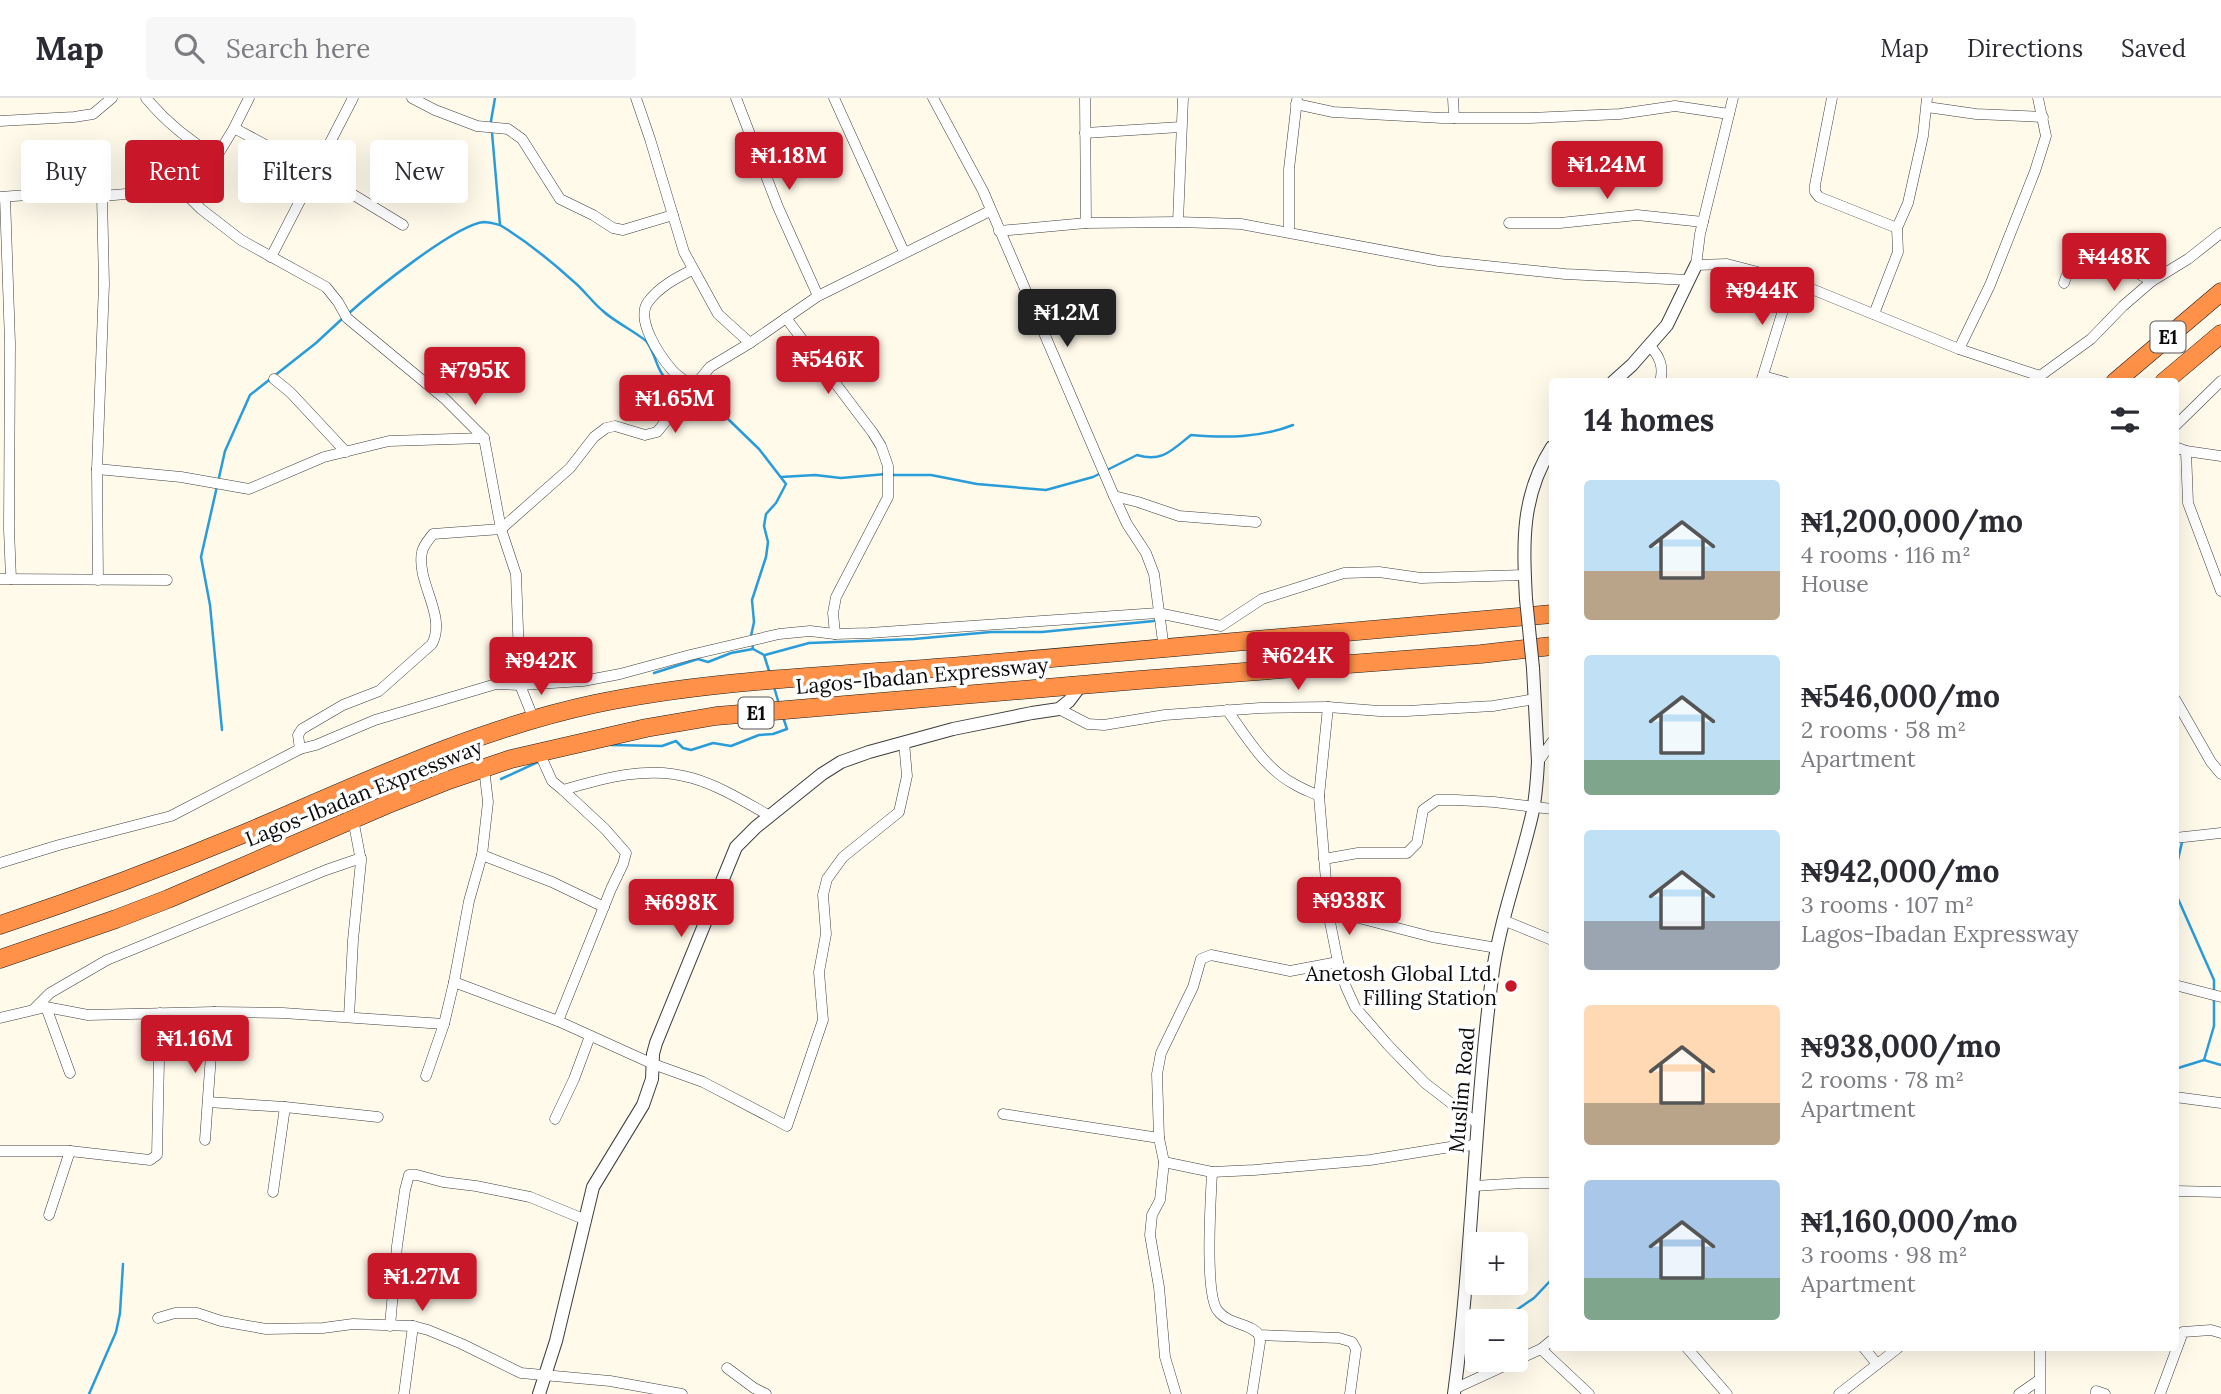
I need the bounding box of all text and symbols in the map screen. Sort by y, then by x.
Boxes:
search box [146,17,636,80]
text: Map [35,27,104,69]
icon: search [170,29,208,67]
text: Search here [226,32,370,65]
text: Map [1880,33,1929,64]
text: Directions [1967,33,2083,64]
text: Saved [2121,33,2186,64]
pin: ₦1.18M [732,132,846,192]
chip: Buy [21,140,111,203]
chip: Rent [125,140,224,203]
chip: Filters [238,140,356,203]
chip: New [370,140,468,203]
text: ₦1.18M [751,140,827,169]
pin: ₦1.24M [1550,141,1664,201]
text: ₦1.24M [1568,149,1646,178]
pin: ₦448K [2065,234,2163,293]
text: ₦448K [2078,241,2150,270]
pin: ₦944K [1713,268,1811,327]
text: ₦944K [1726,275,1798,304]
pin: ₦1.2M [1018,289,1116,349]
text: ₦1.2M [1034,297,1100,326]
road number: E1 [2150,322,2186,353]
pin: ₦546K [779,336,877,396]
text: ₦546K [792,344,864,373]
pin: ₦795K [426,348,524,407]
text: ₦795K [440,355,510,384]
pin: ₦1.65M [618,376,732,435]
text: ₦1.65M [635,383,715,412]
text: 14 homes [1584,401,1714,439]
icon: filters [2106,401,2144,439]
text: ₦1,200,000/mo [1801,502,2023,540]
icon: home [1640,508,1724,592]
text: 4 rooms · 116 m² [1801,540,1971,569]
text: House [1801,569,1869,598]
pin: ₦624K [1249,632,1347,692]
pin: ₦942K [492,638,590,697]
text: ₦624K [1262,640,1334,669]
text: ₦942K [505,645,577,674]
street label: Lagos-Ibadan Expressway [795,651,1049,700]
text: ₦546,000/mo [1801,677,2000,715]
icon: home [1640,683,1724,767]
road number: E1 [738,698,774,728]
text: 2 rooms · 58 m² [1801,715,1966,744]
street label: Lagos-Ibadan Expressway [241,733,486,853]
text: Apartment [1801,744,1916,773]
text: ₦942,000/mo [1801,852,1999,890]
icon: home [1640,858,1724,942]
pin: ₦938K [1300,878,1398,937]
pin: ₦698K [632,880,730,939]
text: ₦938K [1313,885,1385,914]
text: ₦698K [645,887,717,916]
text: 3 rooms · 107 m² [1801,890,1974,919]
text: Lagos-Ibadan Expressway [1801,919,2079,948]
place label: Anetosh Global Ltd. Filling Station [1304,960,1497,1011]
marker: Anetosh Global Ltd. Filling Station [1503,978,1519,994]
pin: ₦1.16M [138,1016,252,1075]
text: ₦1.16M [157,1023,233,1052]
street label: Muslim Road [1443,1026,1480,1154]
text: ₦938,000/mo [1801,1027,2001,1065]
icon: home [1640,1033,1724,1117]
text: 2 rooms · 78 m² [1801,1065,1964,1094]
text: Apartment [1801,1094,1916,1123]
text: ₦1,160,000/mo [1801,1202,2017,1240]
icon: home [1640,1208,1724,1292]
map controls [1465,1232,1528,1372]
button: + [1465,1232,1528,1295]
text: 3 rooms · 98 m² [1801,1240,1967,1269]
pin: ₦1.27M [365,1254,479,1313]
text: ₦1.27M [384,1261,460,1290]
text: Apartment [1801,1269,1916,1298]
button: − [1465,1309,1528,1372]

